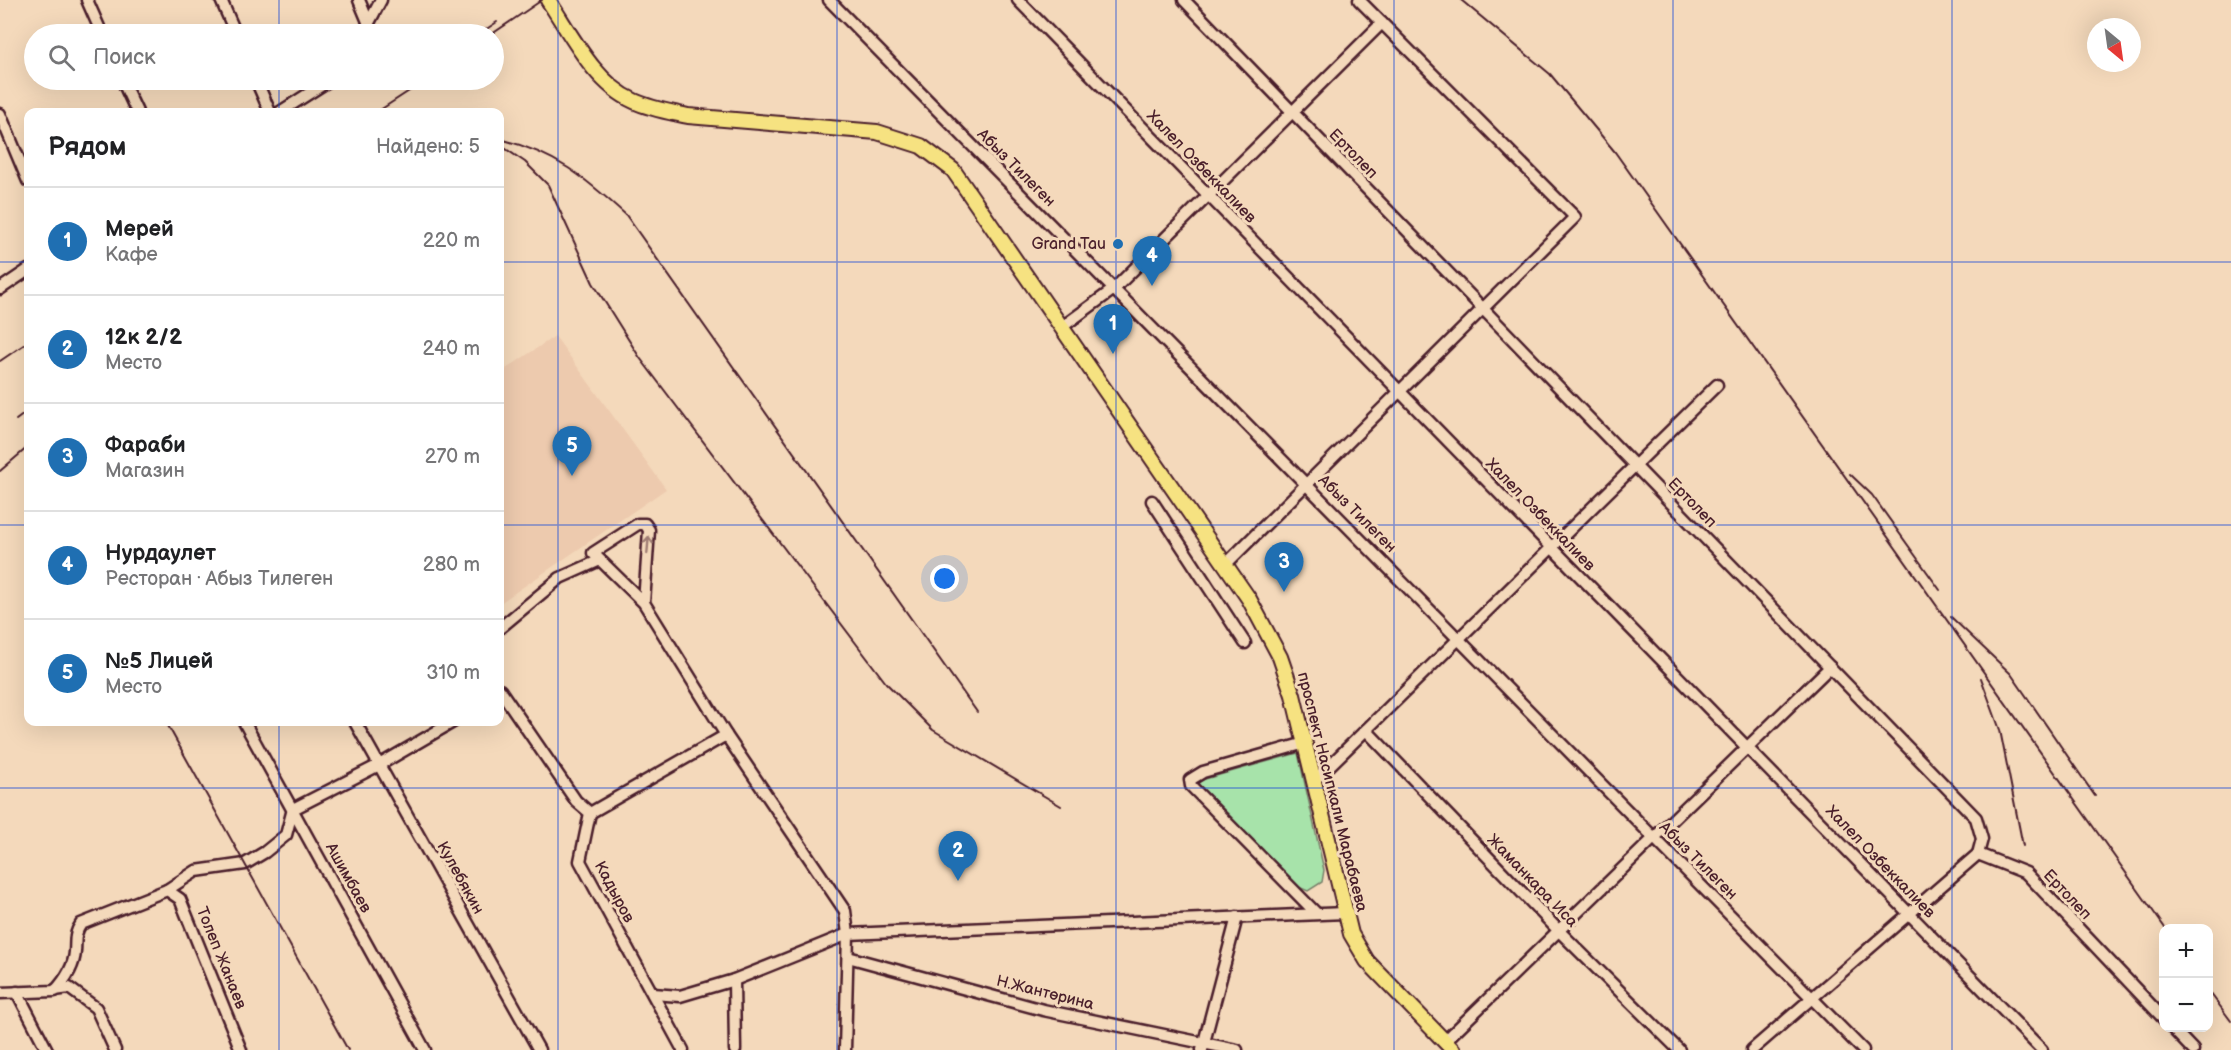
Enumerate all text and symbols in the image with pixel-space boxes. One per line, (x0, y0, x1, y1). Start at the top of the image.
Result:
north arrow (2087, 18, 2141, 72)
search box (24, 24, 504, 90)
icon: search (45, 41, 78, 74)
text: Поиск (93, 44, 156, 71)
street label: Халел Озбеккалиев (1142, 107, 1260, 228)
street label: Абыз Тилеген (972, 124, 1059, 211)
street label: Ертолеп (1325, 125, 1381, 183)
text: Рядом (48, 132, 126, 163)
text: Найдено: 5 (376, 135, 480, 159)
text: Мерей (105, 216, 174, 243)
text: 1 (63, 229, 72, 253)
text: 220 m (423, 229, 480, 253)
place label: Grand Tau (1032, 235, 1106, 254)
pin: 4 (1132, 236, 1172, 286)
marker: Grand Tau (1111, 237, 1125, 251)
text: Кафе (105, 243, 158, 267)
pin: 1 (1094, 304, 1132, 354)
text: 12к 2/2 (105, 324, 182, 351)
text: 2 (62, 337, 73, 361)
text: 240 m (423, 337, 480, 361)
text: Место (105, 351, 162, 375)
pin: 5 (552, 426, 592, 476)
text: Фараби (105, 432, 186, 459)
text: 3 (62, 445, 73, 469)
text: 270 m (425, 445, 480, 469)
street label: Халел Озбеккалиев (1481, 455, 1599, 576)
text: Магазин (105, 459, 185, 483)
street label: Абыз Тилеген (1313, 470, 1400, 557)
street label: Ертолеп (1664, 474, 1720, 532)
one-way arrow (643, 535, 654, 555)
text: Нурдаулет (105, 540, 216, 567)
pin: 3 (1264, 542, 1304, 592)
text: 4 (62, 553, 73, 577)
text: 280 m (423, 553, 480, 577)
your location (930, 564, 959, 593)
text: Ресторан · Абыз Тилеген (105, 567, 333, 591)
text: №5 Лицей (105, 648, 213, 675)
text: 5 (62, 661, 73, 685)
text: 310 m (426, 661, 480, 685)
street label: проспект Насипкали Марабаева (1293, 670, 1371, 914)
text: Место (105, 675, 162, 699)
street label: Халел Озбеккалиев (1821, 802, 1939, 923)
street label: Абыз Тилеген (1654, 817, 1741, 904)
street label: Жаманкара Иса (1483, 830, 1582, 932)
pin: 2 (938, 832, 978, 881)
street label: Кулебякин (432, 838, 488, 918)
street label: Ашимбаев (321, 839, 375, 917)
street label: Кадыров (590, 858, 638, 926)
street label: Ертолеп (2039, 866, 2095, 924)
street label: Толеп Жанаев (192, 904, 250, 1012)
map controls (2159, 924, 2213, 1032)
button: + (2159, 924, 2213, 978)
street label: Н.Жантөрина (994, 972, 1096, 1014)
button: − (2159, 978, 2213, 1032)

